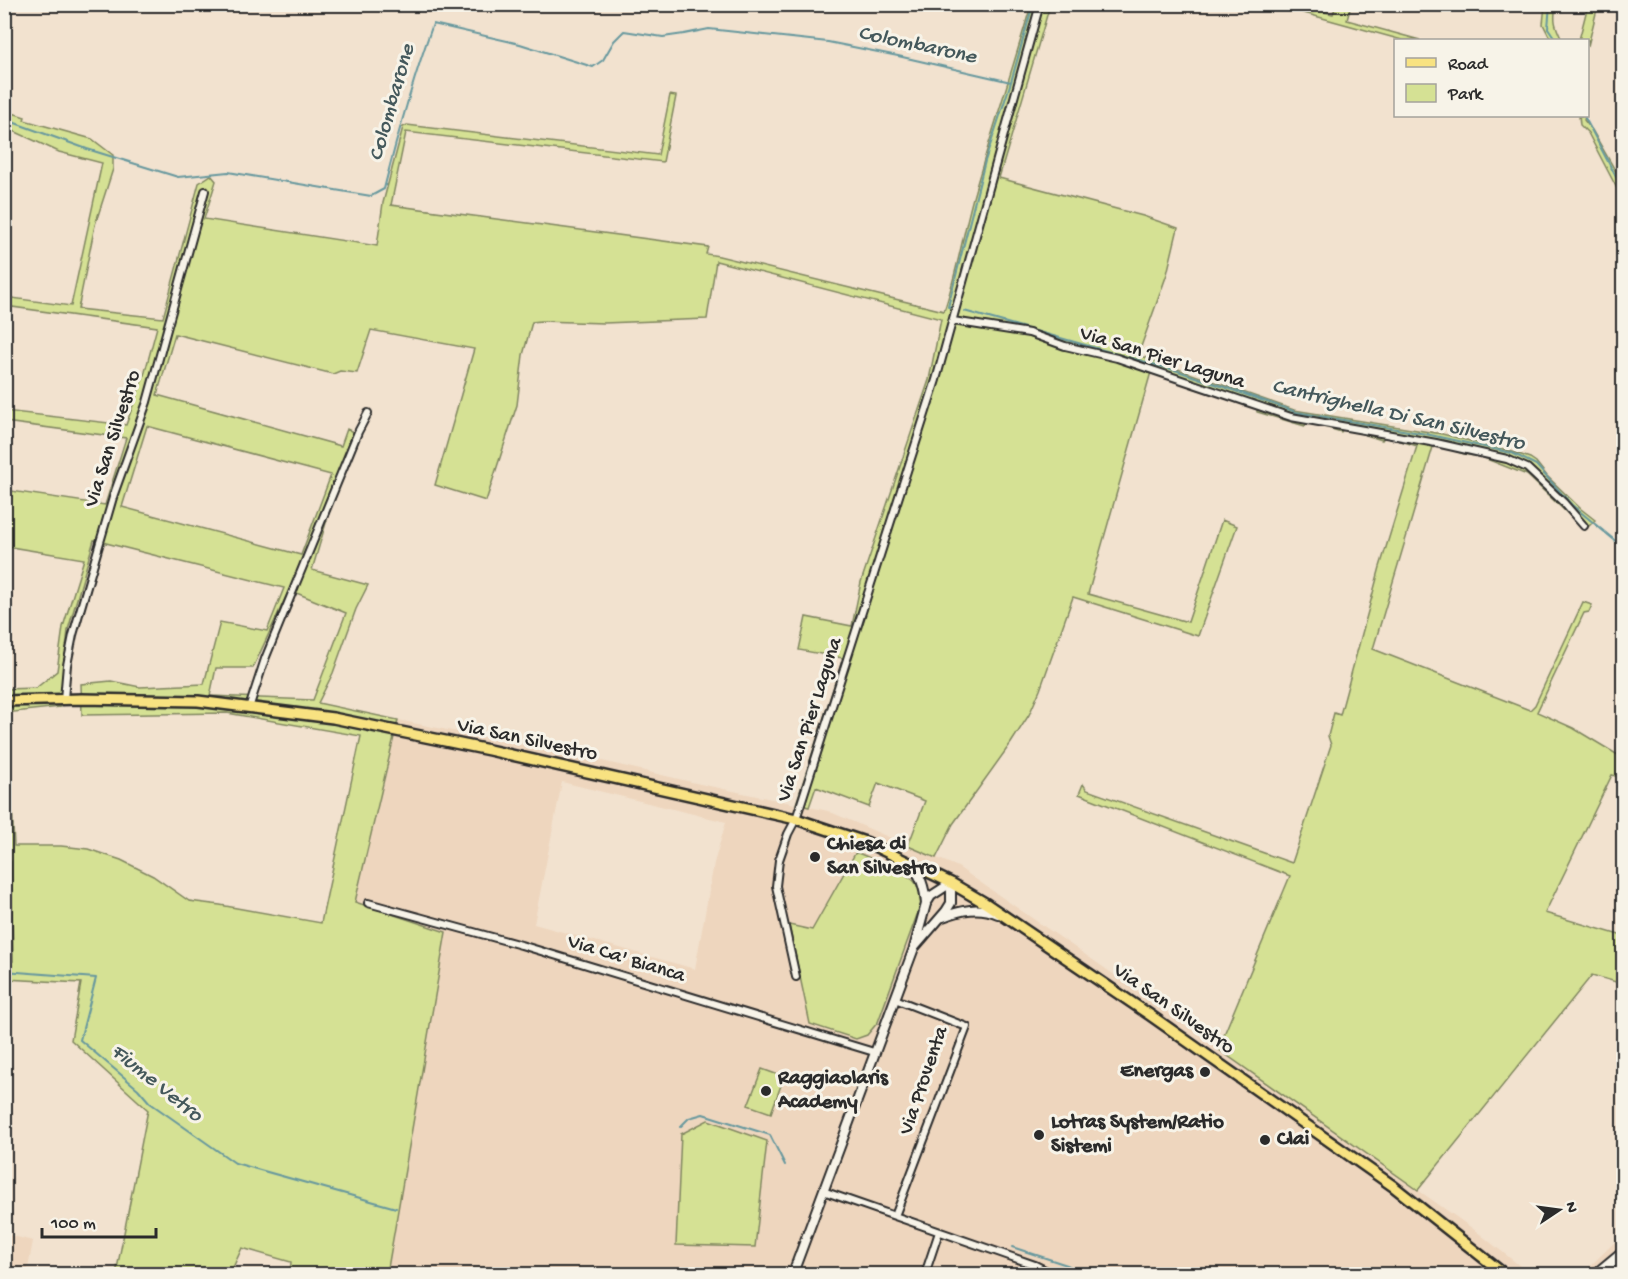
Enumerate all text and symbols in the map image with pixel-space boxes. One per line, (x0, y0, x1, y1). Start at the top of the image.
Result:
water label: Colombarone (856, 21, 980, 72)
legend (1394, 39, 1589, 117)
water label: Colombarone (364, 40, 422, 164)
text: Road (1448, 55, 1489, 76)
text: Park (1447, 85, 1484, 106)
street label: Via San Pier Laguna (1075, 322, 1249, 396)
street label: Via San Silvestro (80, 367, 148, 512)
water label: Cantrighella Di San Silvestro (1269, 374, 1528, 458)
street label: Via San Pier Laguna (772, 633, 850, 806)
street label: Via San Silvestro (454, 714, 600, 768)
place label: Chiesa di San Silvestro (826, 833, 937, 882)
marker: Chiesa di San Silvestro (808, 850, 822, 864)
street label: Via Ca' Bianca (563, 930, 689, 990)
street label: Via San Silvestro (1106, 958, 1239, 1061)
street label: Via Proventa (894, 1022, 956, 1139)
water label: Fiume Vetro (105, 1039, 208, 1130)
place label: Energas (1120, 1060, 1194, 1085)
marker: Energas (1198, 1065, 1212, 1079)
place label: Raggiaolaris Academy (777, 1067, 889, 1116)
marker: Raggiaolaris Academy (759, 1084, 773, 1098)
place label: Lotras System/Ratio Sistemi (1051, 1111, 1224, 1160)
marker: Lotras System/Ratio Sistemi (1032, 1128, 1046, 1142)
place label: Clai (1276, 1128, 1309, 1153)
marker: Clai (1258, 1133, 1272, 1147)
north arrow (1529, 1180, 1589, 1240)
text: N (1560, 1200, 1581, 1215)
scale bar (42, 1201, 156, 1239)
text: 100 m (50, 1214, 96, 1235)

